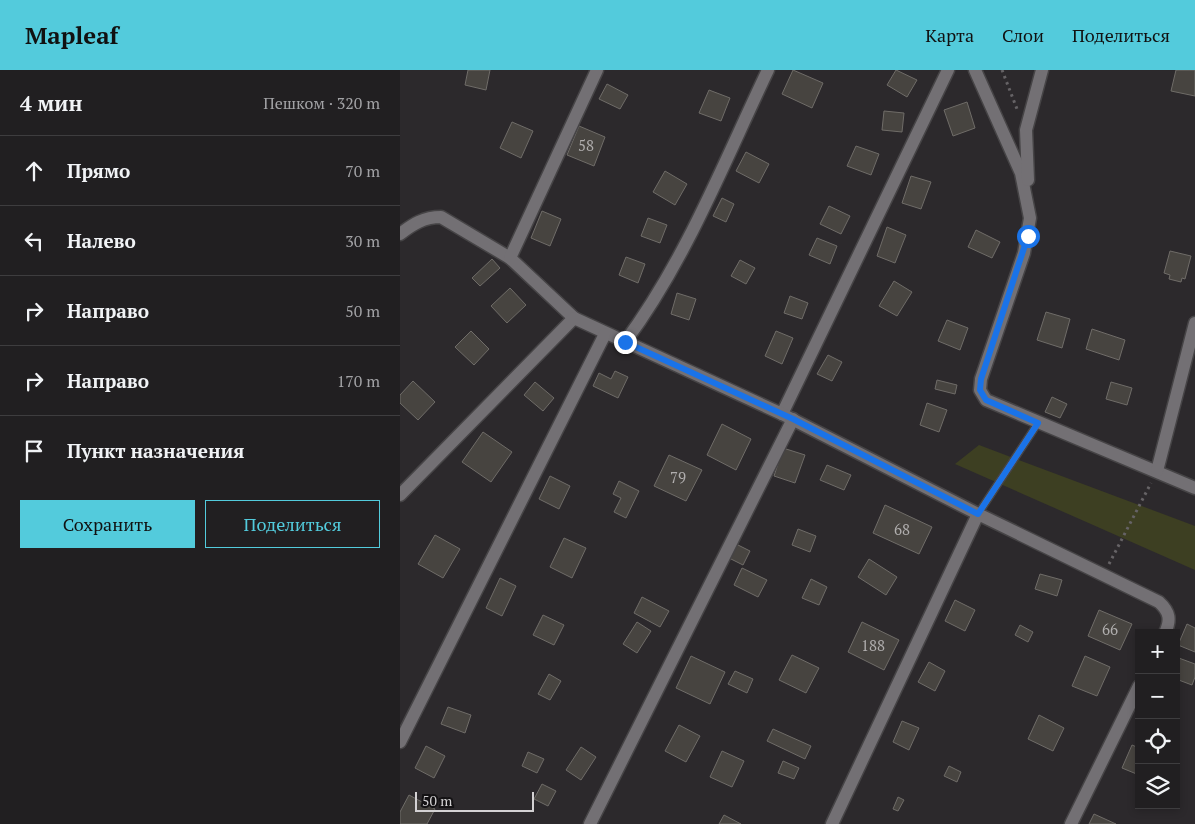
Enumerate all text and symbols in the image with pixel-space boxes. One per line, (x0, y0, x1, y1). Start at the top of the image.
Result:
text: Mapleaf (25, 19, 118, 51)
text: Карта (925, 23, 974, 47)
text: Слои (1002, 23, 1044, 47)
text: Поделиться (1072, 23, 1170, 47)
text: 4 мин (20, 89, 82, 117)
text: Пешком · 320 m (263, 92, 380, 114)
house number: 58 (578, 135, 594, 155)
icon: ahead (20, 157, 48, 185)
text: Прямо (67, 158, 130, 183)
text: 70 m (345, 160, 380, 182)
route start (1017, 225, 1040, 248)
icon: left (20, 227, 48, 255)
text: Налево (67, 228, 136, 253)
text: 30 m (345, 230, 380, 252)
icon: right (20, 297, 48, 325)
text: Направо (67, 298, 149, 323)
text: 50 m (345, 300, 380, 322)
route end (614, 331, 637, 354)
icon: right (20, 367, 48, 395)
text: Направо (67, 368, 149, 393)
text: 170 m (337, 370, 380, 392)
icon: arrive (20, 437, 48, 465)
text: Пункт назначения (67, 438, 244, 463)
house number: 79 (670, 467, 686, 487)
button: Сохранить (20, 500, 195, 548)
button: Поделиться (205, 500, 380, 548)
house number: 68 (894, 519, 910, 539)
house number: 66 (1102, 619, 1118, 639)
map controls (1135, 629, 1180, 809)
button: + (1135, 629, 1180, 674)
house number: 188 (861, 635, 885, 655)
button: − (1135, 674, 1180, 719)
button: locate (1135, 719, 1180, 764)
button: layers (1135, 764, 1180, 809)
scale bar (415, 789, 534, 812)
text: 50 m (422, 791, 452, 810)

